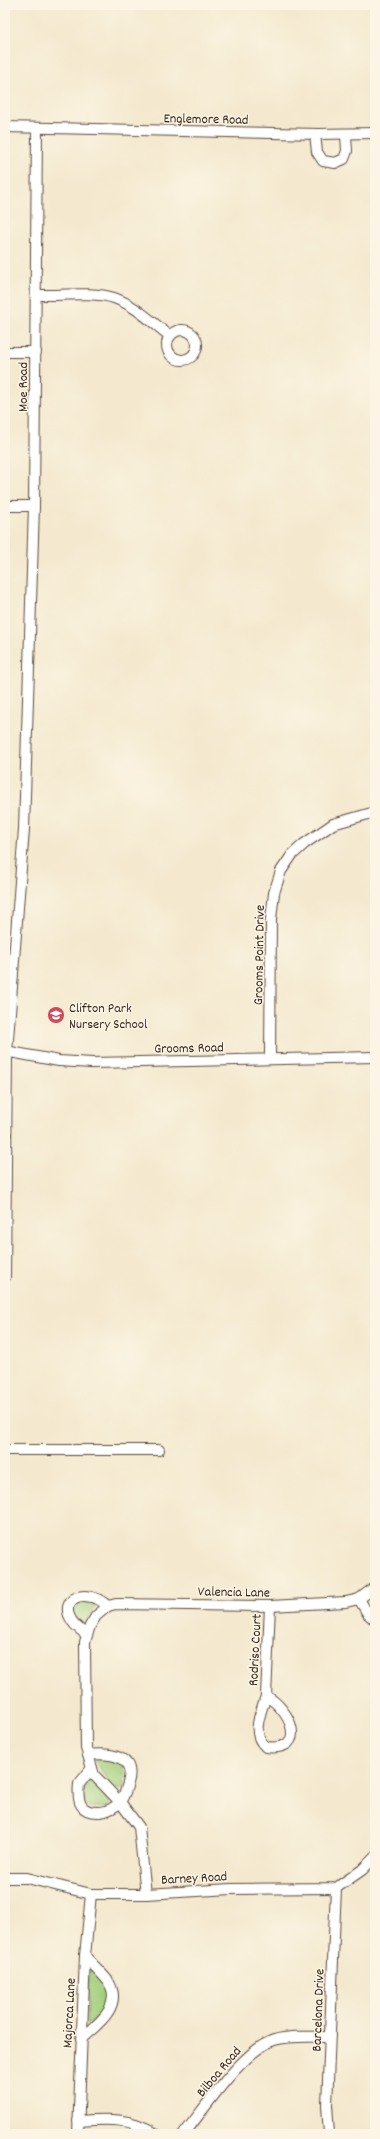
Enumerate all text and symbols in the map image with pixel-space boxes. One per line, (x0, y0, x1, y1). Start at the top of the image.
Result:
street label: Englemore Road (163, 109, 249, 131)
street label: Moe Road (14, 362, 34, 412)
street label: Grooms Point Drive (249, 905, 271, 1005)
place label: Clifton Park Nursery School (69, 999, 148, 1035)
school or university icon: Clifton Park Nursery School (46, 1005, 66, 1025)
street label: Grooms Road (154, 1038, 224, 1060)
street label: Valencia Lane (198, 1582, 270, 1604)
street label: Rodriso Court (244, 1614, 268, 1687)
street label: Barney Road (161, 1867, 228, 1891)
street label: Barcelona Drive (308, 1968, 330, 2052)
street label: Majorca Lane (58, 1978, 82, 2049)
street label: Bilboa Road (192, 2043, 247, 2102)

